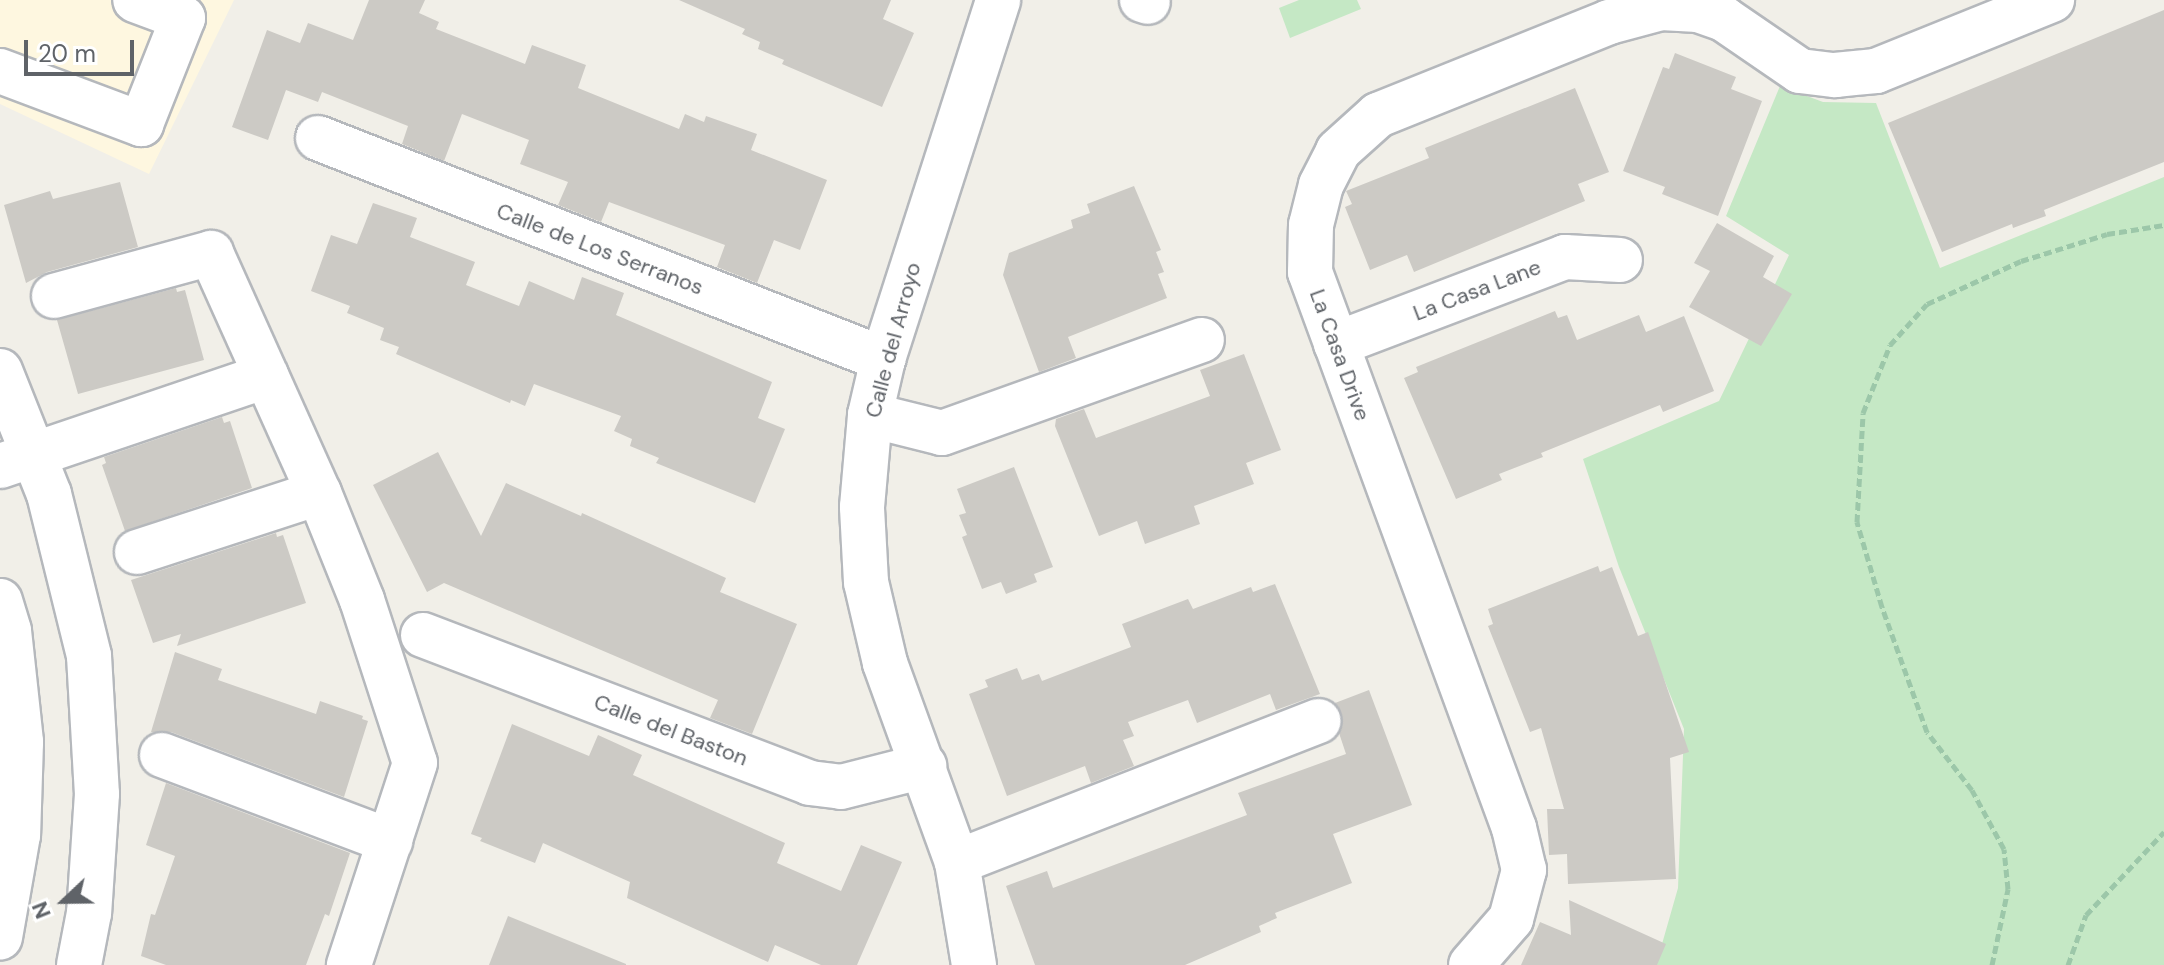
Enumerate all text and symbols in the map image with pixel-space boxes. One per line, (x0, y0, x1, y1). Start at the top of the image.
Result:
scale bar (28, 24, 138, 74)
text: 20 m (38, 38, 96, 69)
street label: Calle de Los Serranos (493, 197, 707, 301)
street label: La Casa Lane (1409, 254, 1545, 326)
street label: Calle del Arroyo (860, 259, 926, 421)
street label: La Casa Drive (1304, 286, 1376, 424)
street label: Calle del Baston (590, 689, 752, 771)
north arrow (24, 861, 104, 941)
text: N (25, 897, 58, 923)

